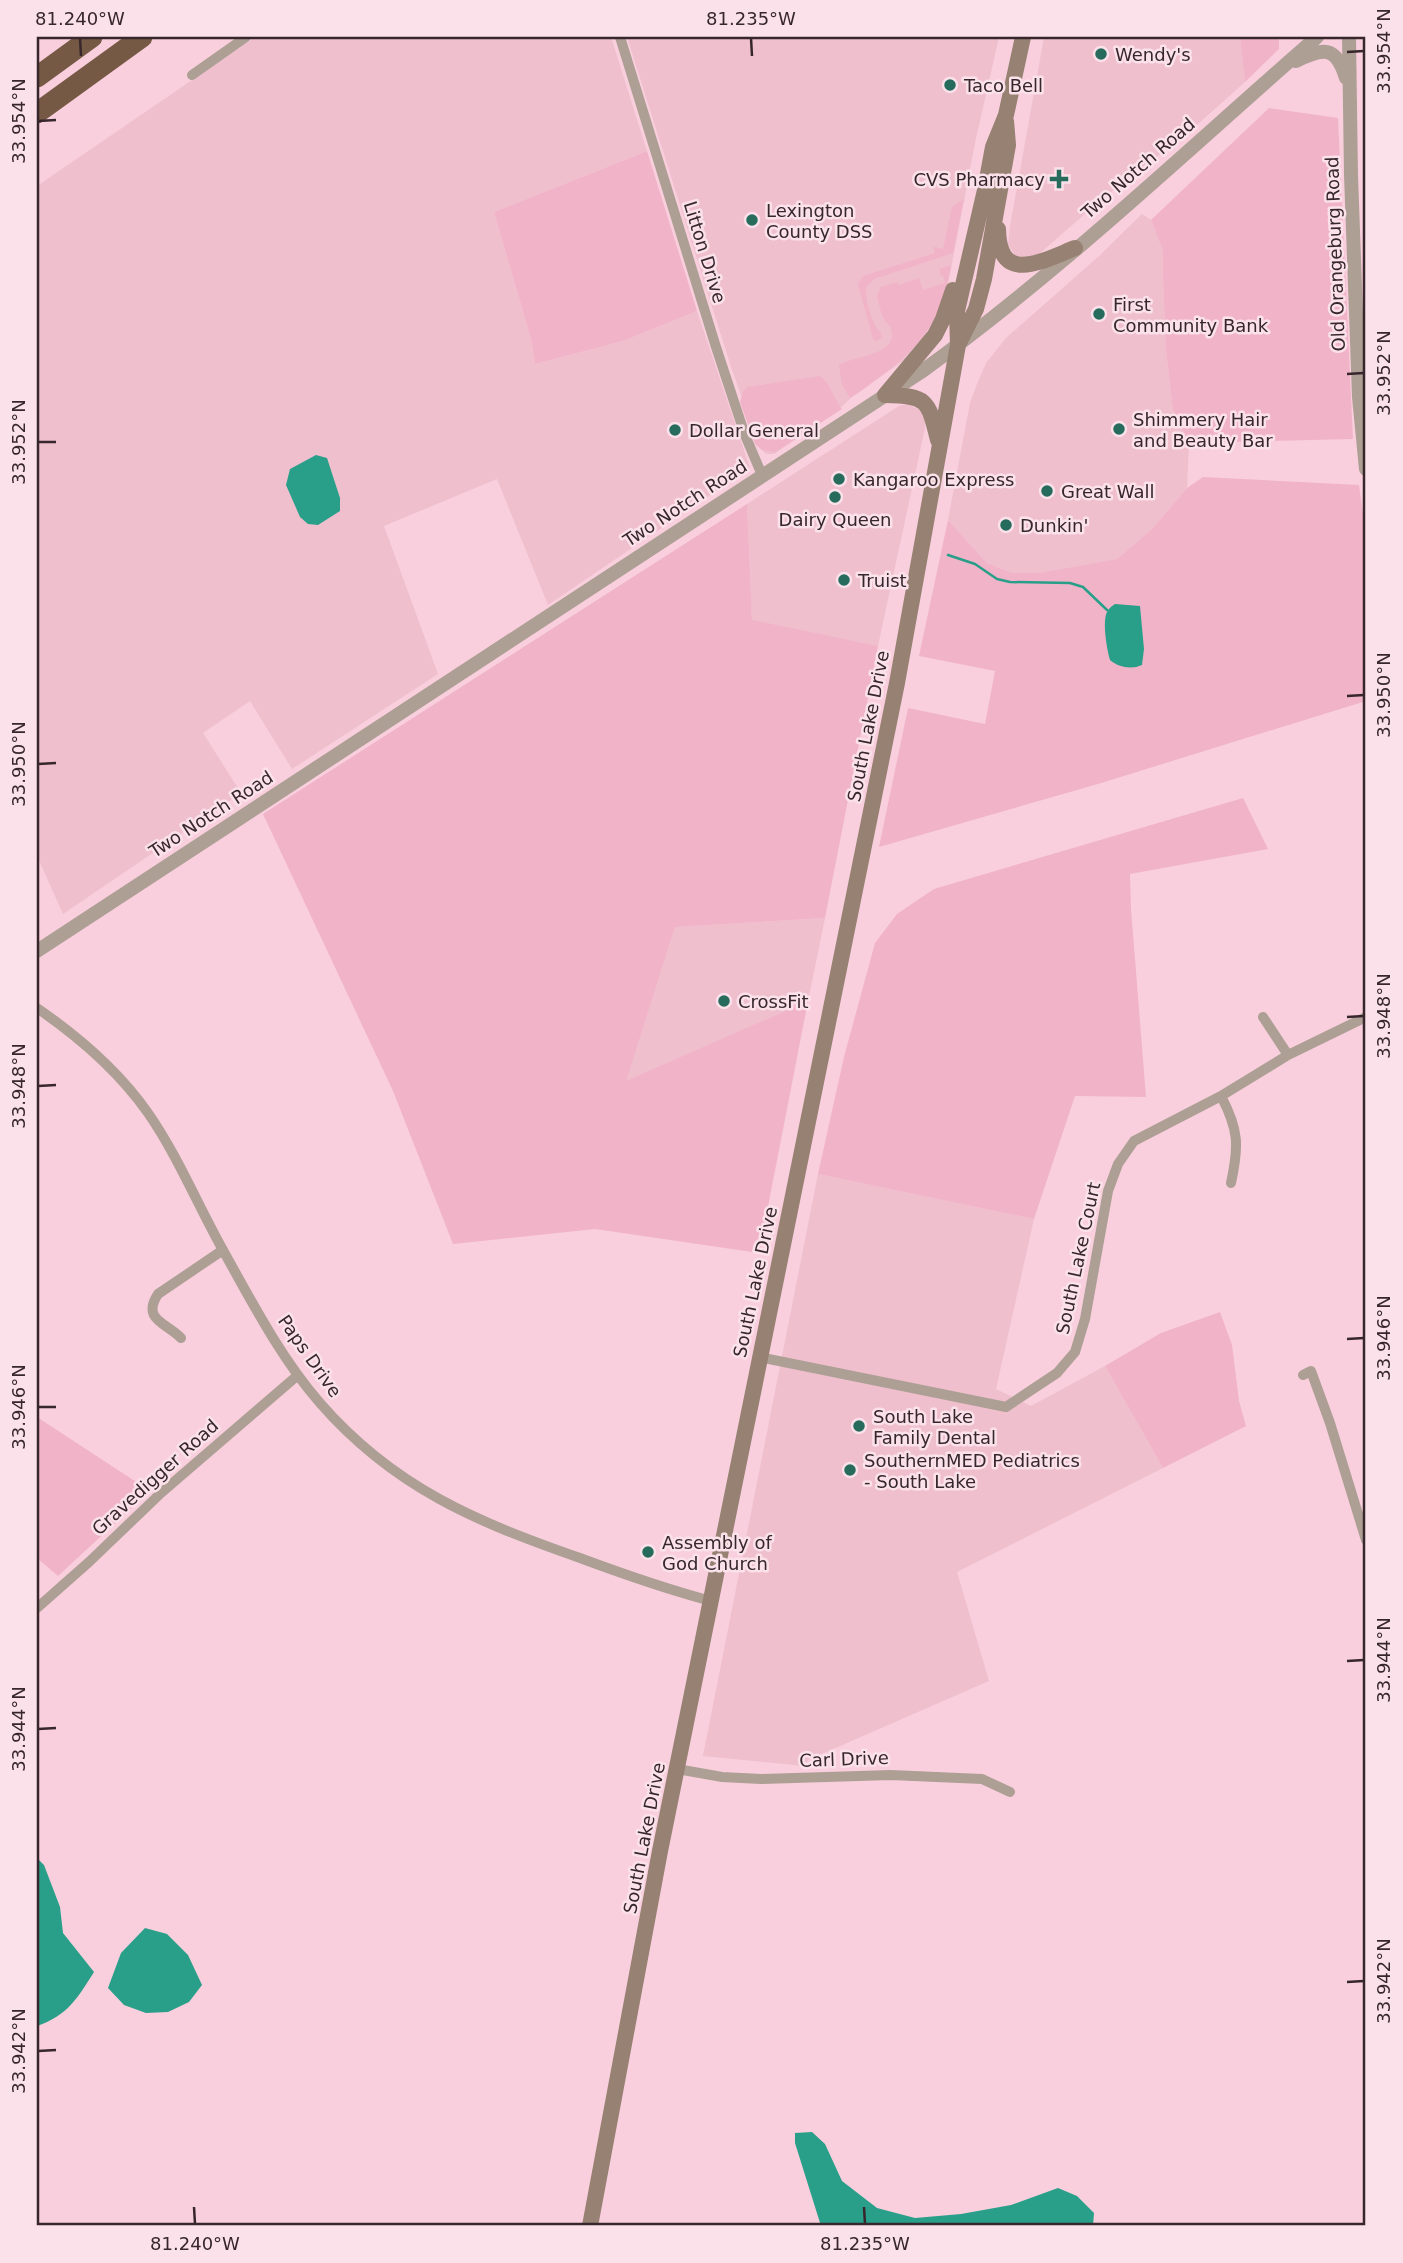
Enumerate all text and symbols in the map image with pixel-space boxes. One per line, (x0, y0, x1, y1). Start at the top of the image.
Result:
text: 81.240°W (35, 8, 125, 29)
text: 81.235°W (706, 8, 796, 29)
text: 33.954°N (1373, 8, 1394, 94)
place label: Wendy's (1115, 44, 1191, 65)
marker: Wendy's (1093, 46, 1109, 62)
place label: Taco Bell (963, 75, 1043, 96)
marker: Taco Bell (942, 77, 958, 93)
text: 33.954°N (8, 78, 29, 164)
street label: Two Notch Road (1076, 113, 1199, 224)
street label: Old Orangeburg Road (1321, 156, 1349, 352)
place label: CVS Pharmacy (913, 169, 1045, 190)
marker: CVS Pharmacy (1051, 171, 1067, 187)
street label: Litton Drive (680, 199, 730, 305)
place label: Lexington County DSS (766, 200, 873, 242)
marker: Lexington County DSS (744, 212, 760, 228)
place label: First Community Bank (1113, 294, 1269, 336)
marker: First Community Bank (1091, 306, 1107, 322)
text: 33.952°N (1373, 330, 1394, 416)
text: 33.952°N (8, 399, 29, 485)
place label: Shimmery Hair and Beauty Bar (1133, 409, 1273, 451)
place label: Dollar General (689, 420, 819, 441)
marker: Shimmery Hair and Beauty Bar (1111, 421, 1127, 437)
marker: Dollar General (667, 422, 683, 438)
street label: Two Notch Road (618, 455, 751, 551)
place label: Kangaroo Express (853, 469, 1014, 490)
marker: Kangaroo Express (831, 471, 847, 487)
place label: Great Wall (1061, 481, 1155, 502)
marker: Great Wall (1039, 483, 1055, 499)
marker: Dairy Queen (827, 489, 843, 505)
place label: Dairy Queen (779, 509, 891, 530)
place label: Dunkin' (1020, 515, 1088, 536)
marker: Dunkin' (998, 517, 1014, 533)
place label: Truist (857, 570, 907, 591)
marker: Truist (836, 572, 852, 588)
street label: South Lake Drive (843, 649, 893, 803)
text: 33.950°N (1373, 652, 1394, 738)
text: 33.950°N (8, 721, 29, 807)
street label: Two Notch Road (144, 766, 277, 862)
text: 33.948°N (1373, 973, 1394, 1059)
place label: CrossFit (738, 991, 808, 1012)
marker: CrossFit (716, 993, 732, 1009)
text: 33.948°N (8, 1043, 29, 1129)
street label: South Lake Court (1052, 1180, 1104, 1336)
street label: South Lake Drive (729, 1205, 781, 1359)
text: 33.946°N (1373, 1295, 1394, 1381)
street label: Paps Drive (274, 1311, 346, 1401)
text: 33.946°N (8, 1364, 29, 1450)
place label: South Lake Family Dental (873, 1406, 996, 1448)
street label: Gravedigger Road (88, 1415, 222, 1539)
marker: South Lake Family Dental (851, 1418, 867, 1434)
place label: SouthernMED Pediatrics - South Lake (864, 1450, 1080, 1492)
marker: SouthernMED Pediatrics - South Lake (842, 1462, 858, 1478)
place label: Assembly of God Church (662, 1532, 772, 1574)
marker: Assembly of God Church (640, 1544, 656, 1560)
text: 33.944°N (1373, 1617, 1394, 1703)
text: 33.944°N (8, 1686, 29, 1772)
street label: Carl Drive (799, 1747, 889, 1771)
street label: South Lake Drive (619, 1761, 669, 1915)
text: 33.942°N (1373, 1938, 1394, 2024)
text: 33.942°N (8, 2008, 29, 2094)
text: 81.240°W (150, 2233, 240, 2254)
text: 81.235°W (820, 2233, 910, 2254)

